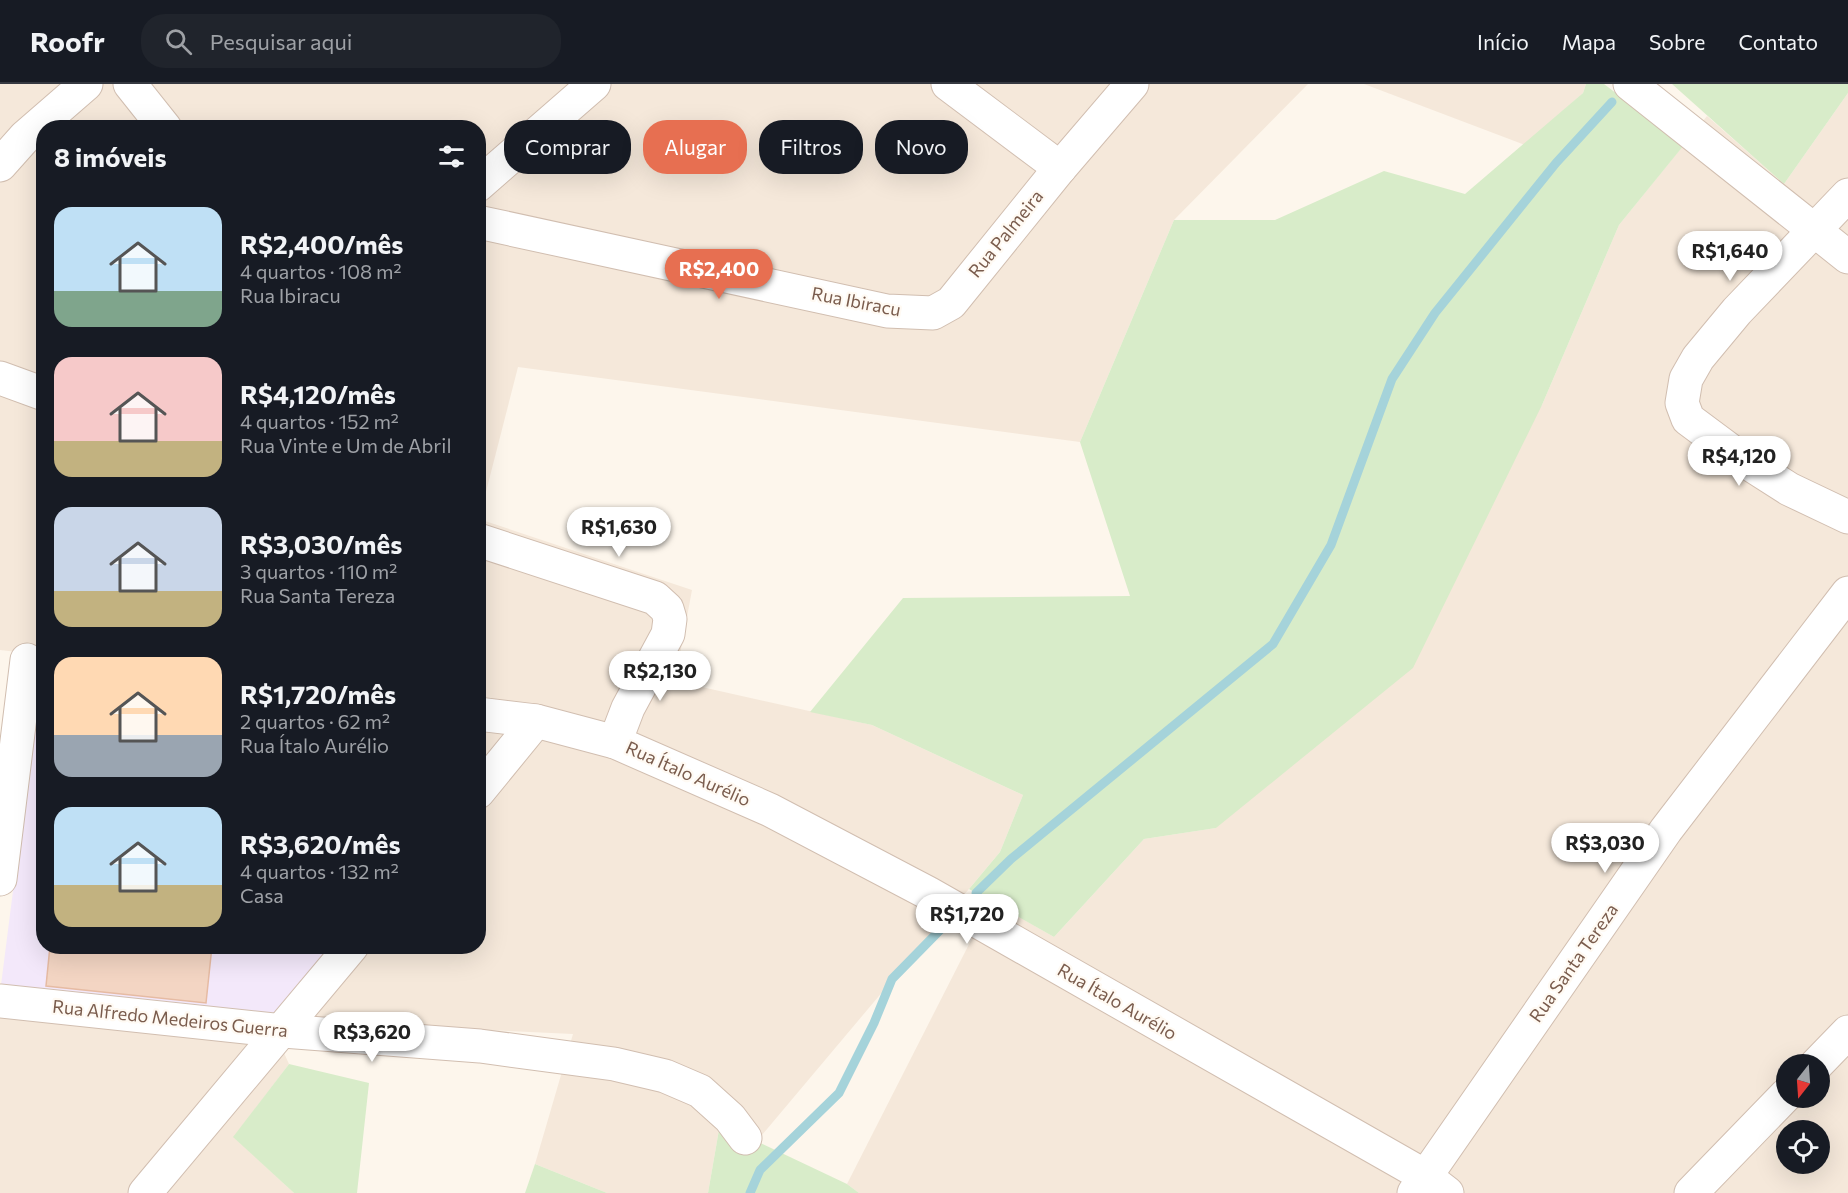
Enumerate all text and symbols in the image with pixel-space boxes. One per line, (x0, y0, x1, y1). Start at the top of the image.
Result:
search box (141, 14, 561, 68)
text: Roofr (30, 24, 105, 58)
icon: search (162, 25, 195, 58)
text: Pesquisar aqui (210, 28, 352, 55)
text: Início (1477, 29, 1529, 54)
text: Mapa (1562, 29, 1616, 54)
text: Sobre (1649, 29, 1705, 54)
text: Contato (1738, 29, 1818, 54)
chip: Comprar (504, 120, 631, 174)
chip: Alugar (643, 120, 747, 174)
chip: Filtros (759, 120, 863, 174)
chip: Novo (875, 120, 968, 174)
icon: filters (435, 140, 468, 173)
text: 8 imóveis (54, 141, 167, 172)
street label: Rua Palmeira (963, 185, 1047, 282)
text: R$2,400/mês (240, 228, 403, 259)
icon: home (102, 231, 174, 303)
pin: R$1,640 (1675, 231, 1785, 282)
text: R$1,640 (1692, 238, 1769, 262)
pin: R$2,400 (664, 249, 774, 300)
text: R$2,400 (679, 256, 759, 280)
text: 4 quartos · 108 m² (240, 259, 402, 283)
street label: Rua Ibiracu (810, 282, 903, 320)
text: Rua Ibiracu (240, 283, 341, 307)
text: R$4,120/mês (240, 378, 396, 409)
icon: home (102, 381, 174, 453)
text: 4 quartos · 152 m² (240, 409, 399, 433)
text: Rua Vinte e Um de Abril (240, 433, 452, 457)
pin: R$4,120 (1684, 436, 1794, 487)
text: R$4,120 (1702, 443, 1776, 467)
pin: R$1,630 (564, 507, 674, 558)
text: R$1,630 (581, 514, 657, 538)
text: R$3,030/mês (240, 528, 402, 559)
icon: home (102, 531, 174, 603)
text: 3 quartos · 110 m² (240, 559, 397, 583)
text: Rua Santa Tereza (240, 583, 395, 607)
pin: R$2,130 (605, 651, 715, 702)
text: R$2,130 (623, 658, 697, 682)
text: R$1,720/mês (240, 678, 396, 709)
icon: home (102, 681, 174, 753)
text: 2 quartos · 62 m² (240, 709, 390, 733)
text: Rua Ítalo Aurélio (240, 733, 389, 757)
street label: Rua Ítalo Aurélio (623, 736, 754, 810)
pin: R$3,030 (1550, 823, 1660, 874)
text: R$3,620/mês (240, 828, 401, 859)
text: R$3,030 (1565, 830, 1645, 854)
icon: home (102, 831, 174, 903)
text: 4 quartos · 132 m² (240, 859, 399, 883)
text: Casa (240, 883, 284, 907)
pin: R$1,720 (912, 894, 1022, 945)
street label: Rua Santa Tereza (1524, 899, 1622, 1026)
text: R$1,720 (930, 901, 1004, 925)
street label: Rua Ítalo Aurélio (1054, 958, 1181, 1044)
street label: Rua Alfredo Medeiros Guerra (51, 995, 289, 1041)
pin: R$3,620 (317, 1012, 427, 1063)
text: R$3,620 (333, 1019, 411, 1043)
north arrow (1776, 1054, 1830, 1108)
map controls (1776, 1054, 1830, 1174)
button: locate (1776, 1120, 1830, 1174)

